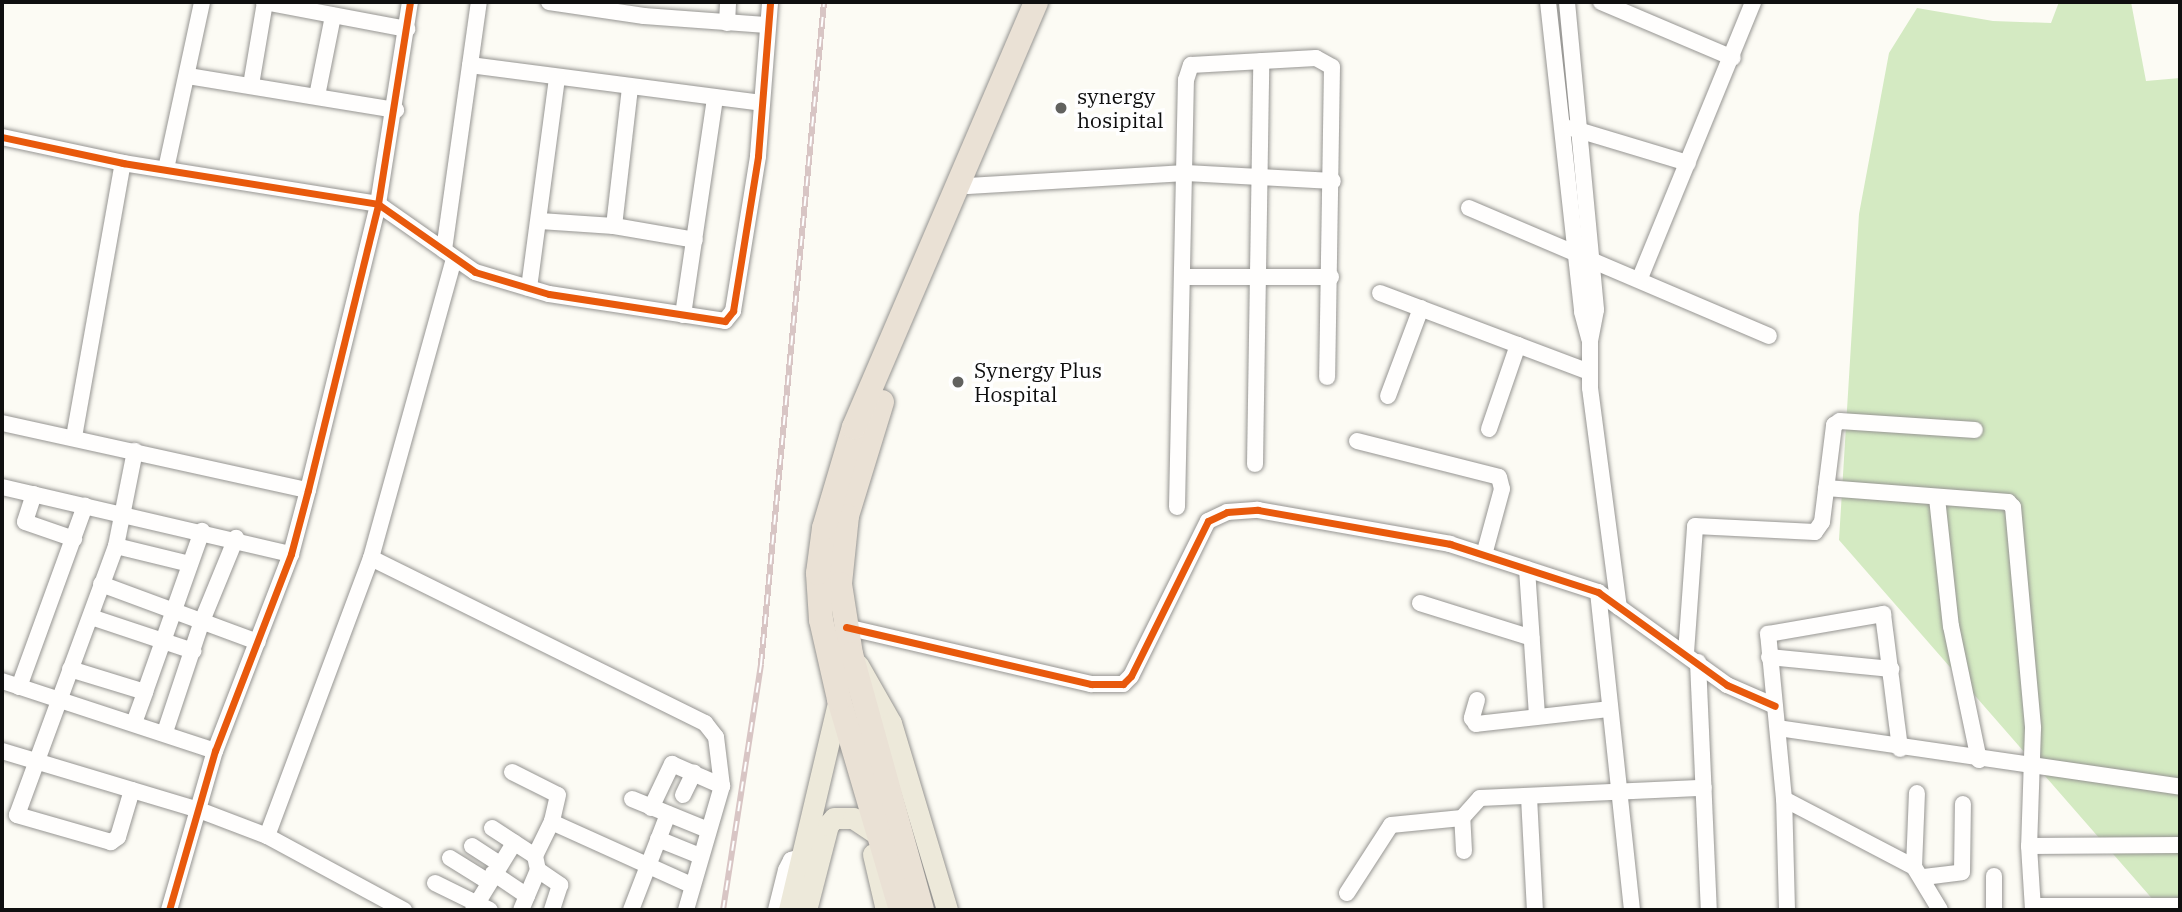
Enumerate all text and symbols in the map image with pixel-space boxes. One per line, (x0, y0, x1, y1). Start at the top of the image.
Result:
place label: synergy hosipital (1077, 83, 1163, 133)
marker: synergy hosipital (1051, 98, 1071, 118)
place label: Synergy Plus Hospital (974, 357, 1102, 407)
marker: Synergy Plus Hospital (948, 372, 968, 392)

